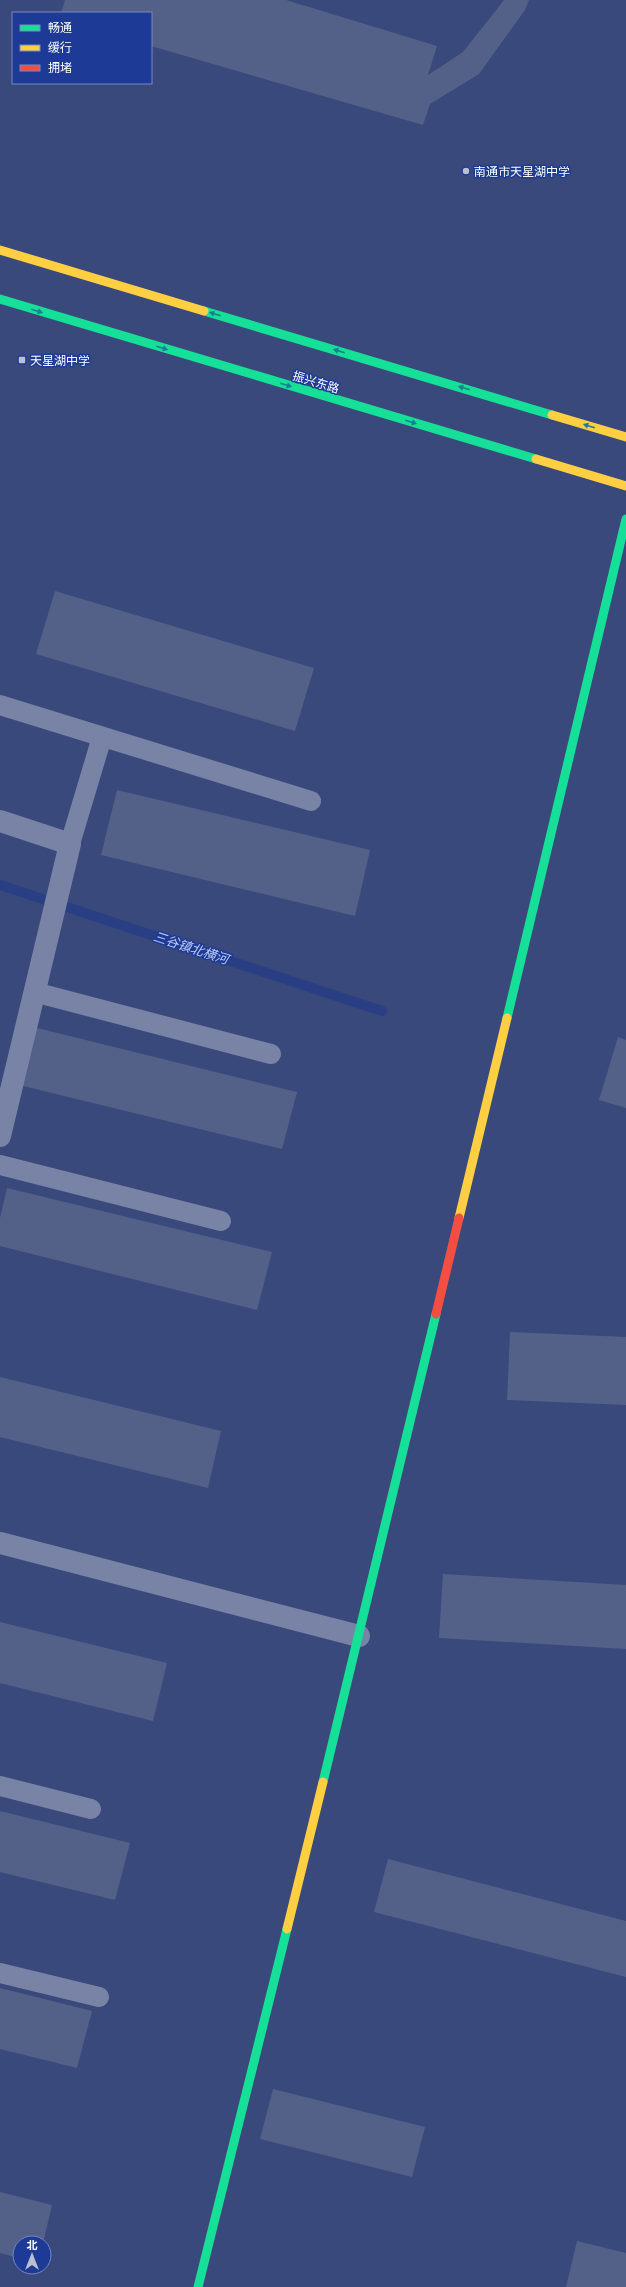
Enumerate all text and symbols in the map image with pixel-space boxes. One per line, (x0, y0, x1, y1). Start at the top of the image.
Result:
legend (12, 12, 152, 84)
text: 畅通 (48, 20, 72, 35)
text: 缓行 (48, 40, 72, 55)
text: 拥堵 (48, 60, 72, 75)
place label: 南通市天星湖中学 (474, 164, 570, 179)
marker: 南通市天星湖中学 (461, 166, 471, 176)
one-way arrow (31, 308, 43, 314)
one-way arrow (209, 311, 221, 317)
one-way arrow (156, 345, 168, 351)
one-way arrow (333, 348, 345, 354)
place label: 天星湖中学 (30, 353, 90, 368)
marker: 天星湖中学 (17, 355, 27, 365)
street label: 振兴东路 (291, 368, 341, 396)
one-way arrow (281, 382, 293, 388)
one-way arrow (458, 385, 470, 391)
one-way arrow (405, 419, 417, 425)
one-way arrow (582, 423, 594, 429)
water label: 三谷镇北横河 (151, 928, 234, 969)
north arrow (12, 2235, 52, 2275)
text: 北 (27, 2238, 38, 2252)

